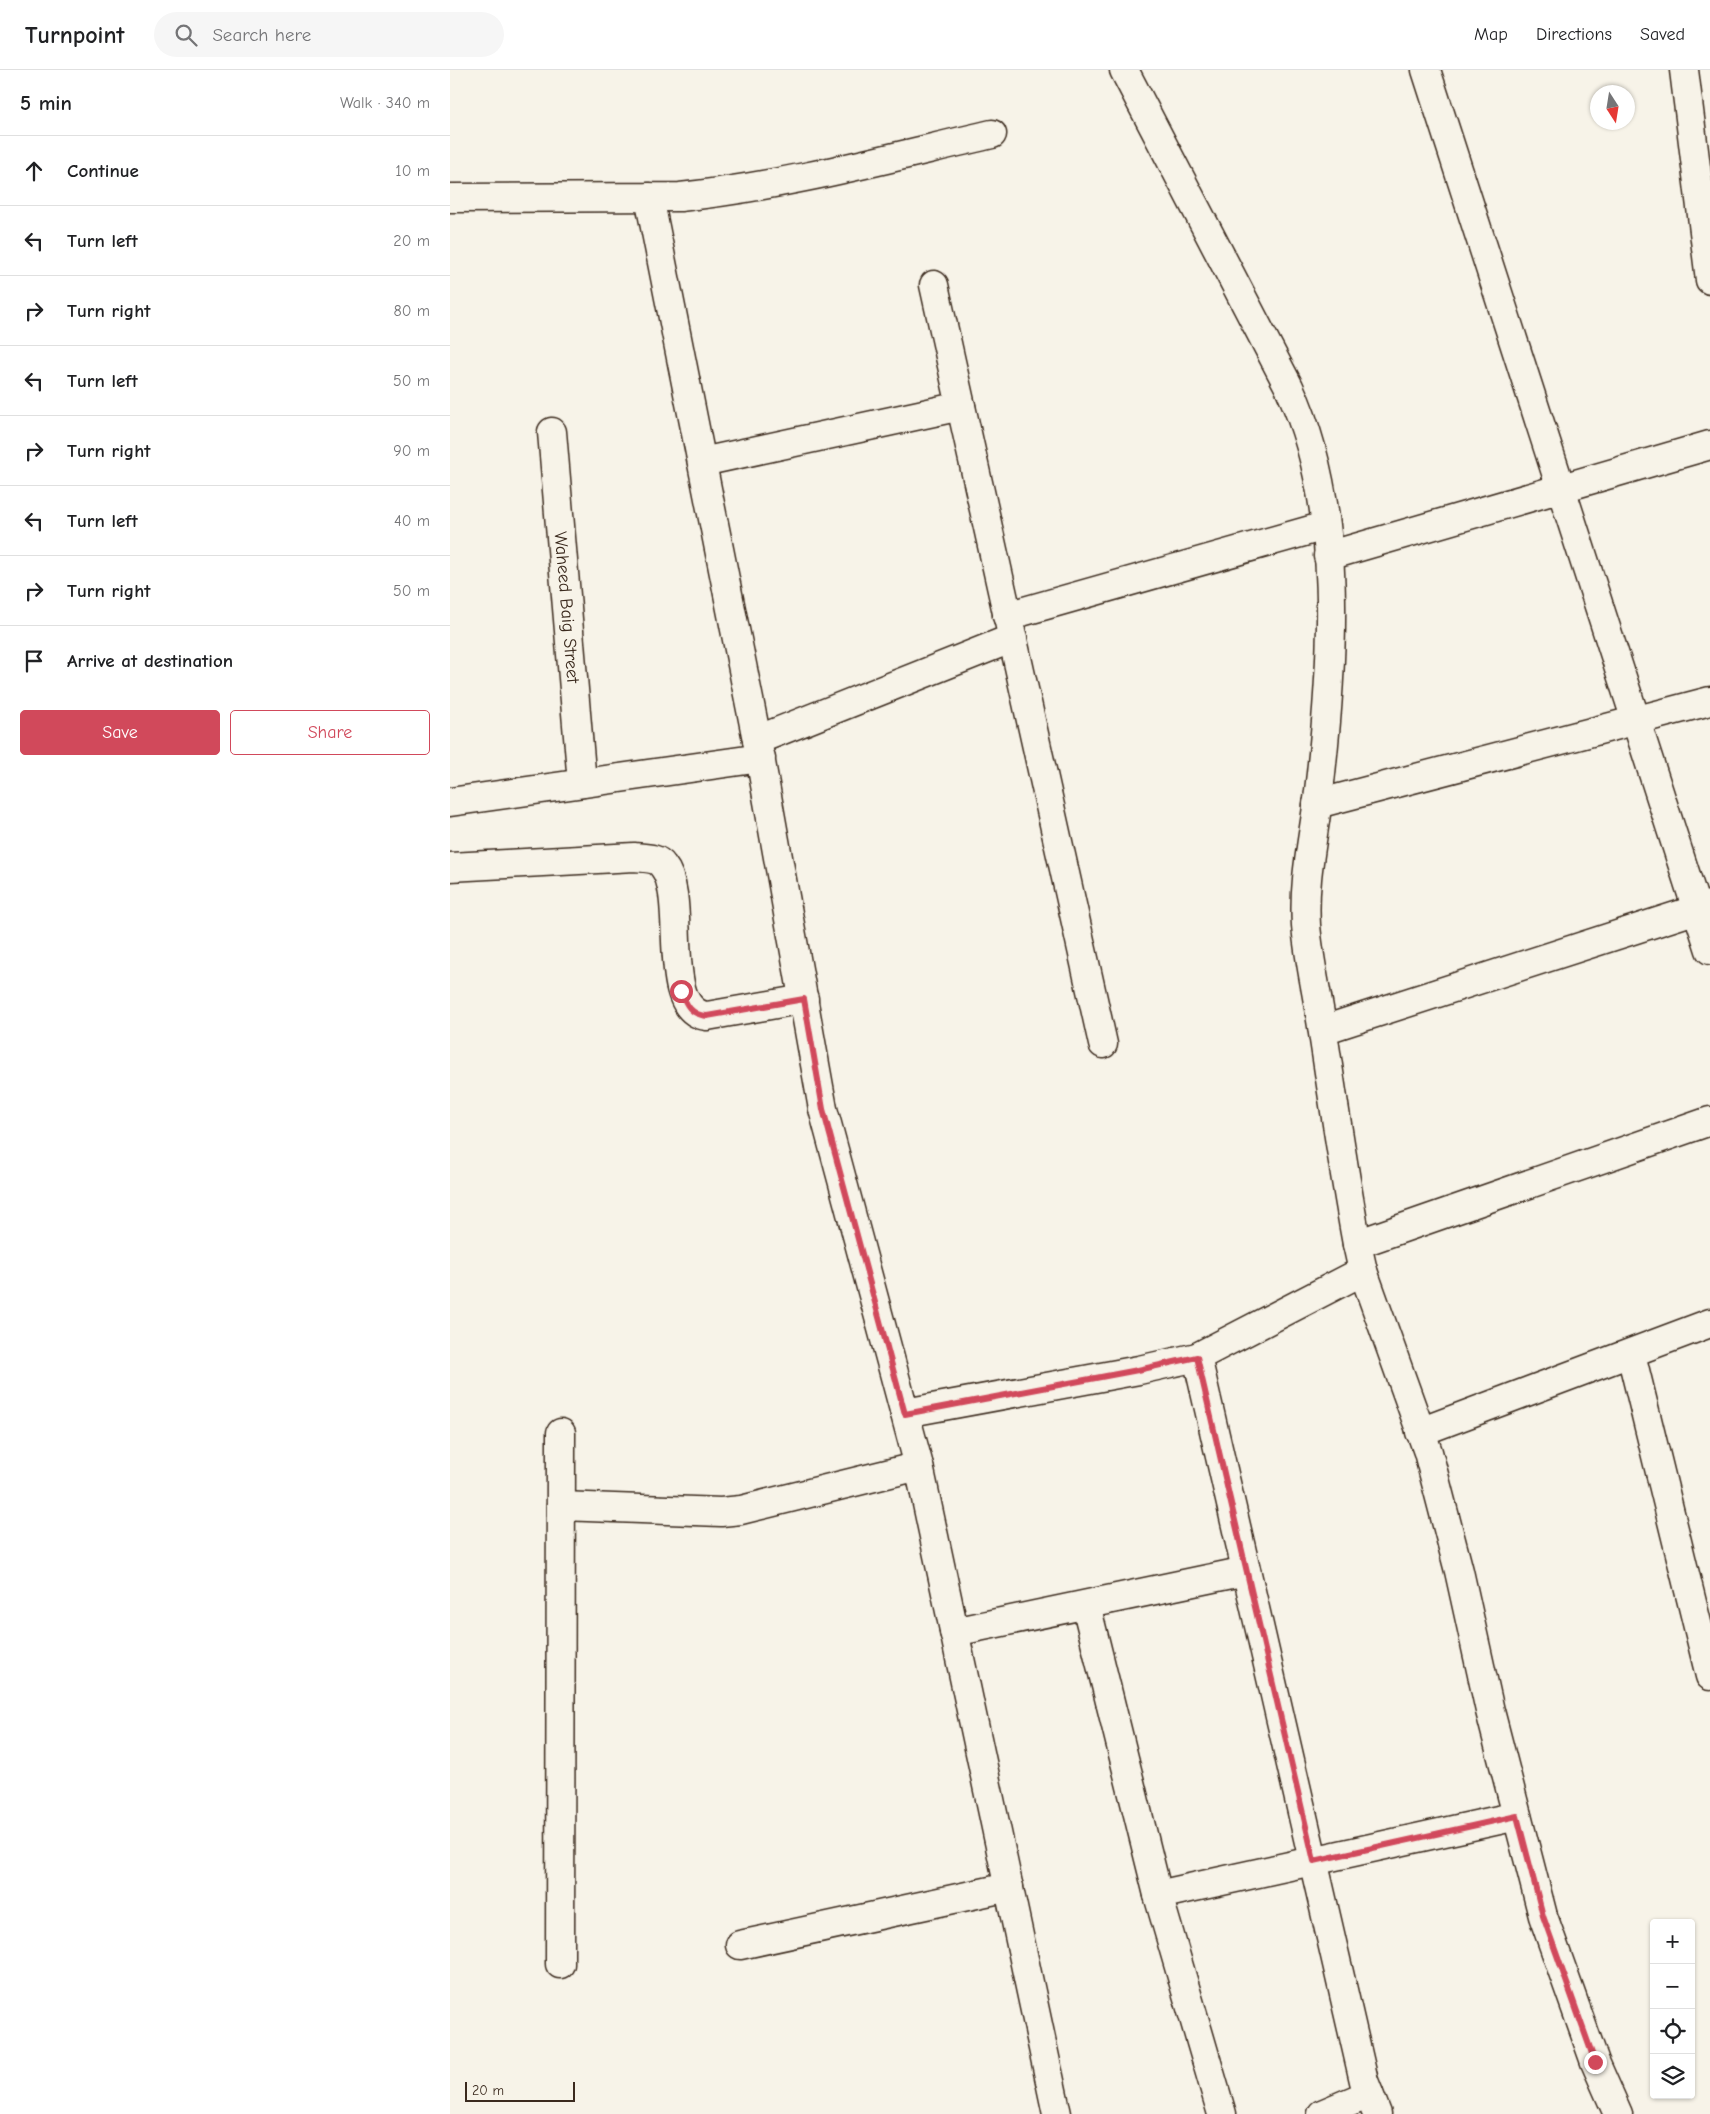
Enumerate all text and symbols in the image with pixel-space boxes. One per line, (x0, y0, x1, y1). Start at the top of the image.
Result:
search box (154, 12, 504, 57)
text: Turnpoint (25, 21, 124, 49)
icon: search (172, 21, 200, 49)
text: Search here (212, 24, 311, 46)
text: Map (1474, 24, 1508, 45)
text: Directions (1536, 24, 1612, 45)
text: Saved (1640, 24, 1685, 45)
north arrow (1590, 85, 1635, 130)
text: 5 min (20, 91, 72, 115)
text: Walk · 340 m (340, 94, 430, 112)
icon: ahead (20, 157, 48, 185)
text: Continue (67, 160, 139, 182)
text: 10 m (395, 162, 430, 180)
icon: left (20, 227, 48, 255)
text: Turn left (67, 230, 138, 252)
text: 20 m (393, 232, 430, 250)
icon: right (20, 297, 48, 325)
text: Turn right (67, 300, 151, 322)
text: 80 m (393, 302, 430, 320)
icon: left (20, 367, 48, 395)
text: Turn left (67, 370, 138, 392)
text: 50 m (393, 372, 430, 390)
icon: right (20, 437, 48, 465)
text: Turn right (67, 440, 151, 462)
text: 90 m (393, 442, 430, 460)
icon: left (20, 507, 48, 535)
text: Turn left (67, 510, 138, 532)
text: 40 m (394, 512, 430, 530)
street label: Waheed Baig Street (550, 531, 584, 685)
icon: right (20, 577, 48, 605)
text: Turn right (67, 580, 151, 602)
text: 50 m (393, 582, 430, 600)
icon: arrive (20, 647, 48, 675)
text: Arrive at destination (67, 650, 233, 672)
button: Save (20, 710, 220, 755)
button: Share (230, 710, 430, 755)
route start (670, 980, 693, 1003)
map controls (1650, 1919, 1695, 2099)
button: + (1650, 1919, 1695, 1964)
button: − (1650, 1964, 1695, 2009)
button: locate (1650, 2009, 1695, 2054)
route end (1584, 2051, 1607, 2074)
button: layers (1650, 2054, 1695, 2099)
scale bar (465, 2079, 575, 2102)
text: 20 m (472, 2082, 504, 2099)

